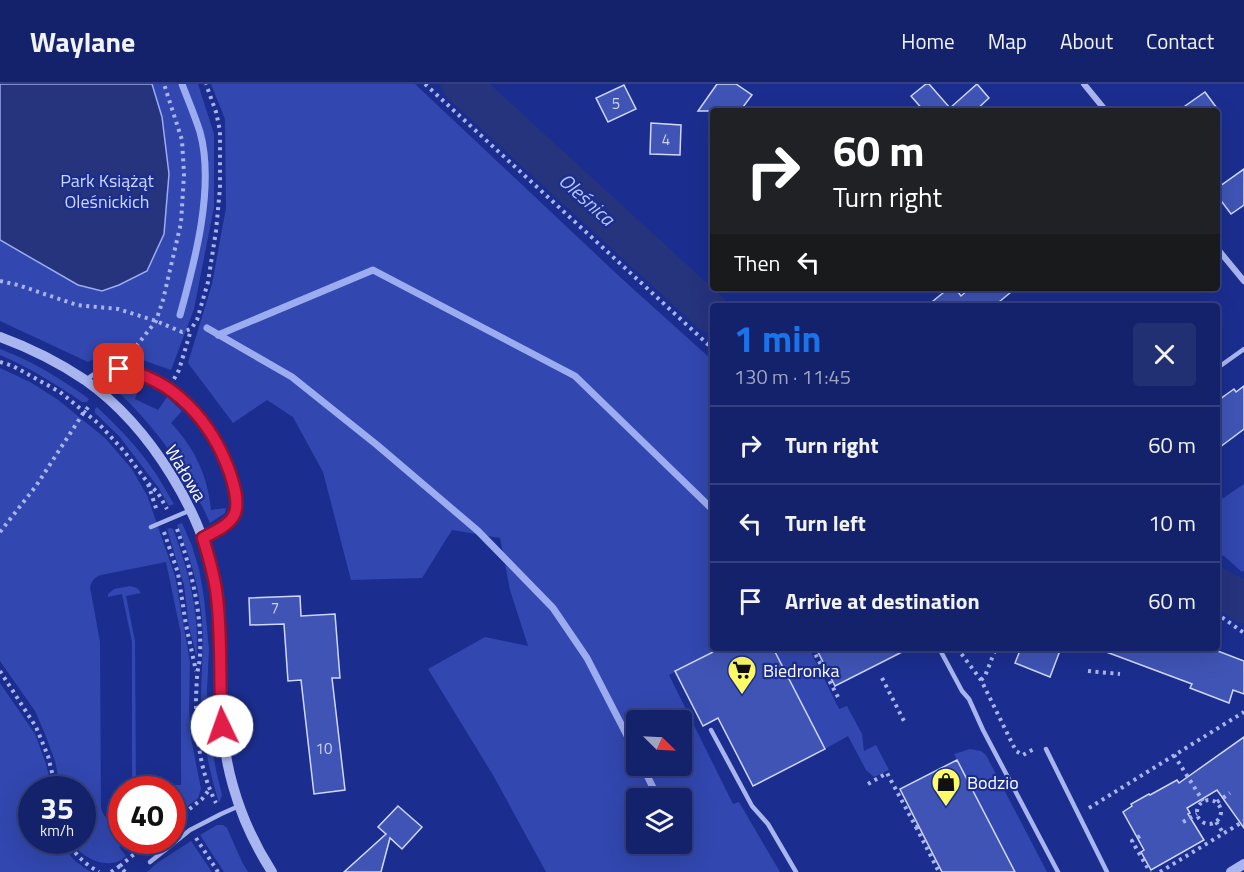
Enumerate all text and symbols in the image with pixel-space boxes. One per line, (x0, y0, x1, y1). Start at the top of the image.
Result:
text: Waylane (30, 20, 135, 63)
text: Home (901, 25, 955, 57)
text: Map (988, 25, 1027, 57)
text: About (1060, 25, 1113, 57)
text: Contact (1146, 25, 1214, 57)
house number: 5 (612, 92, 620, 115)
text: 60 m (833, 118, 925, 182)
house number: 4 (662, 128, 670, 151)
icon: right (734, 132, 812, 210)
water label: Oleśnica (552, 165, 623, 234)
park label: Park Książąt Oleśnickich (60, 167, 154, 215)
text: Turn right (833, 176, 942, 217)
text: Then (734, 246, 780, 280)
icon: left (792, 246, 825, 279)
text: 1 min (734, 311, 821, 366)
button: close (1133, 323, 1196, 386)
pin (93, 343, 144, 394)
icon: arrive (102, 352, 135, 385)
text: 130 m · 11:45 (734, 361, 851, 392)
text: Turn right (785, 428, 879, 462)
text: 60 m (1148, 428, 1196, 462)
icon: right (734, 429, 767, 462)
street label: Wałowa (158, 439, 214, 507)
text: Turn left (785, 506, 866, 540)
text: 10 m (1148, 506, 1196, 540)
icon: left (734, 507, 767, 540)
text: Arrive at destination (785, 584, 980, 618)
text: 60 m (1148, 584, 1196, 618)
icon: arrive (734, 585, 767, 618)
house number: 7 (271, 596, 279, 619)
supermarket icon: Biedronka (726, 654, 758, 696)
place label: Biedronka (763, 657, 839, 684)
position arrow (190, 694, 254, 758)
north arrow (626, 710, 692, 776)
map controls (626, 710, 692, 854)
house number: 10 (316, 737, 332, 760)
shop icon: Bodzio (930, 766, 962, 808)
place label: Bodzio (967, 769, 1019, 796)
speed limit sign: 40 (108, 776, 186, 854)
text: 35 (40, 785, 74, 831)
button: layers (626, 788, 692, 854)
text: km/h (40, 819, 74, 842)

